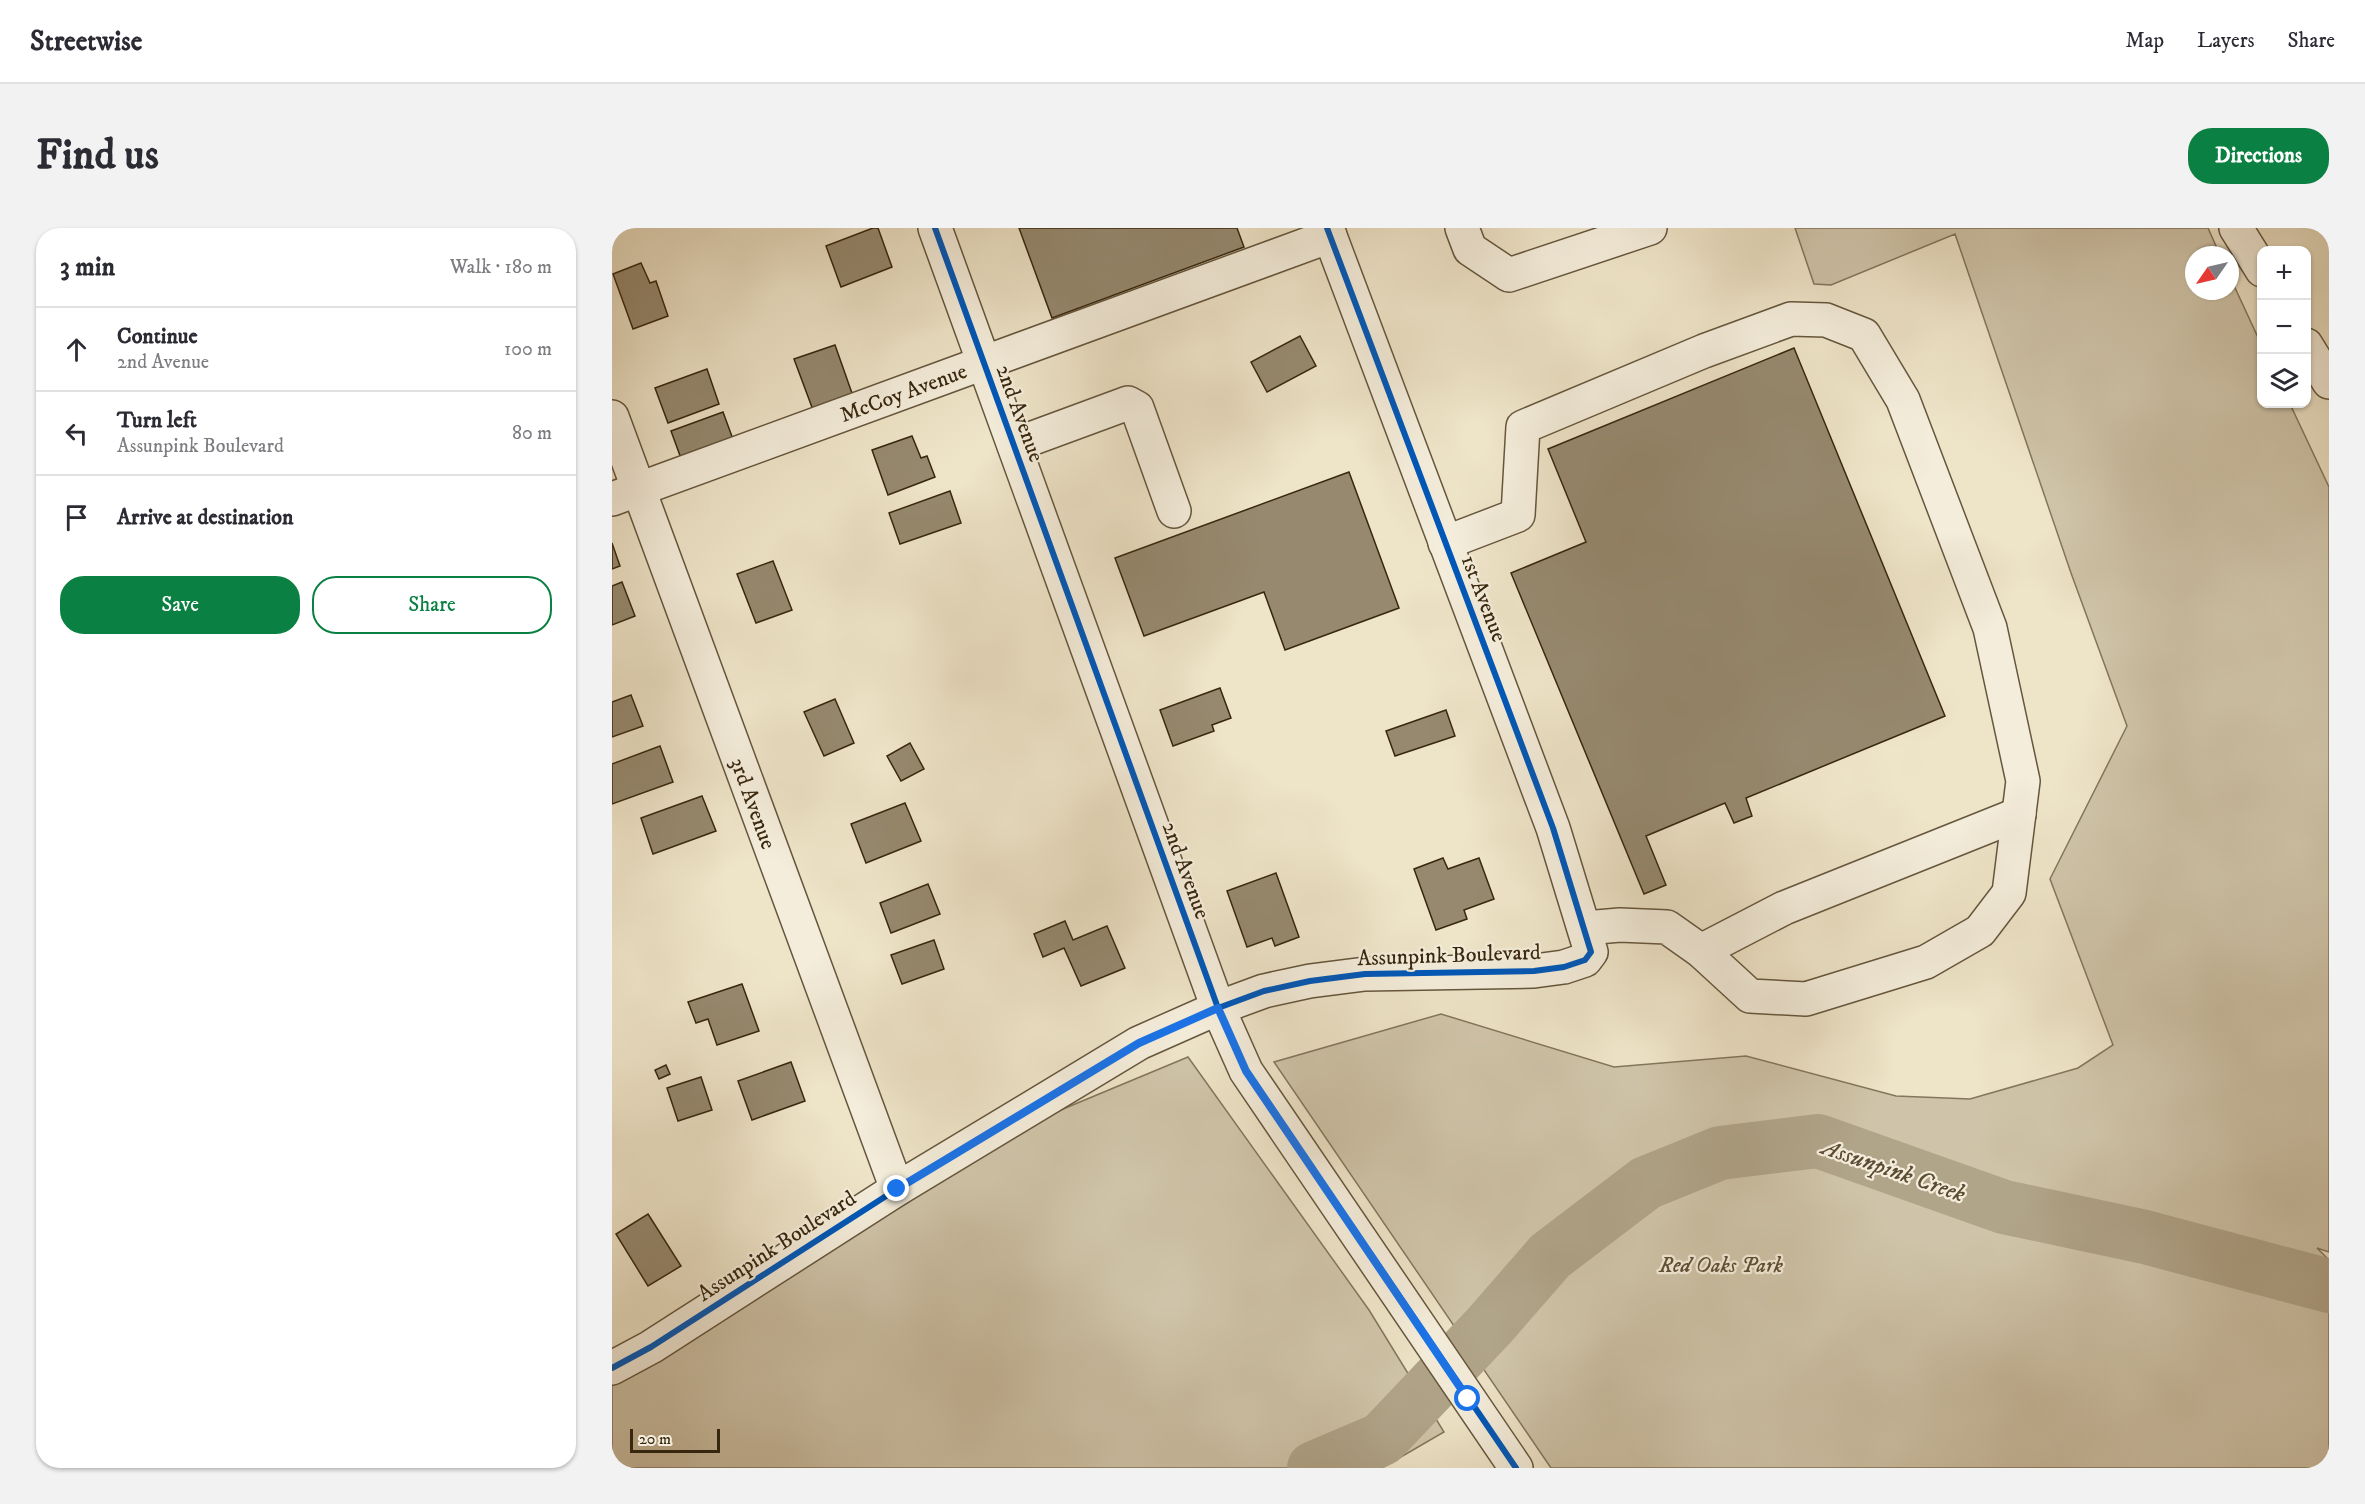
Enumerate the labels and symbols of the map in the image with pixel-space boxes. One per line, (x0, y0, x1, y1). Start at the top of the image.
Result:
north arrow (2185, 246, 2239, 300)
street label: McCoy Avenue (836, 358, 971, 429)
street label: 2nd Avenue (990, 361, 1050, 466)
street label: 1st Avenue (1455, 551, 1512, 646)
street label: 3rd Avenue (724, 754, 782, 853)
street label: 2nd Avenue (1156, 818, 1216, 923)
street label: Assunpink Boulevard (1357, 939, 1541, 972)
water label: Assunpink Creek (1815, 1131, 1969, 1209)
route end (883, 1175, 909, 1201)
street label: Assunpink Boulevard (692, 1185, 861, 1308)
park label: Red Oaks Park (1658, 1252, 1784, 1279)
route start (1454, 1385, 1480, 1411)
scale bar (630, 1426, 720, 1454)

